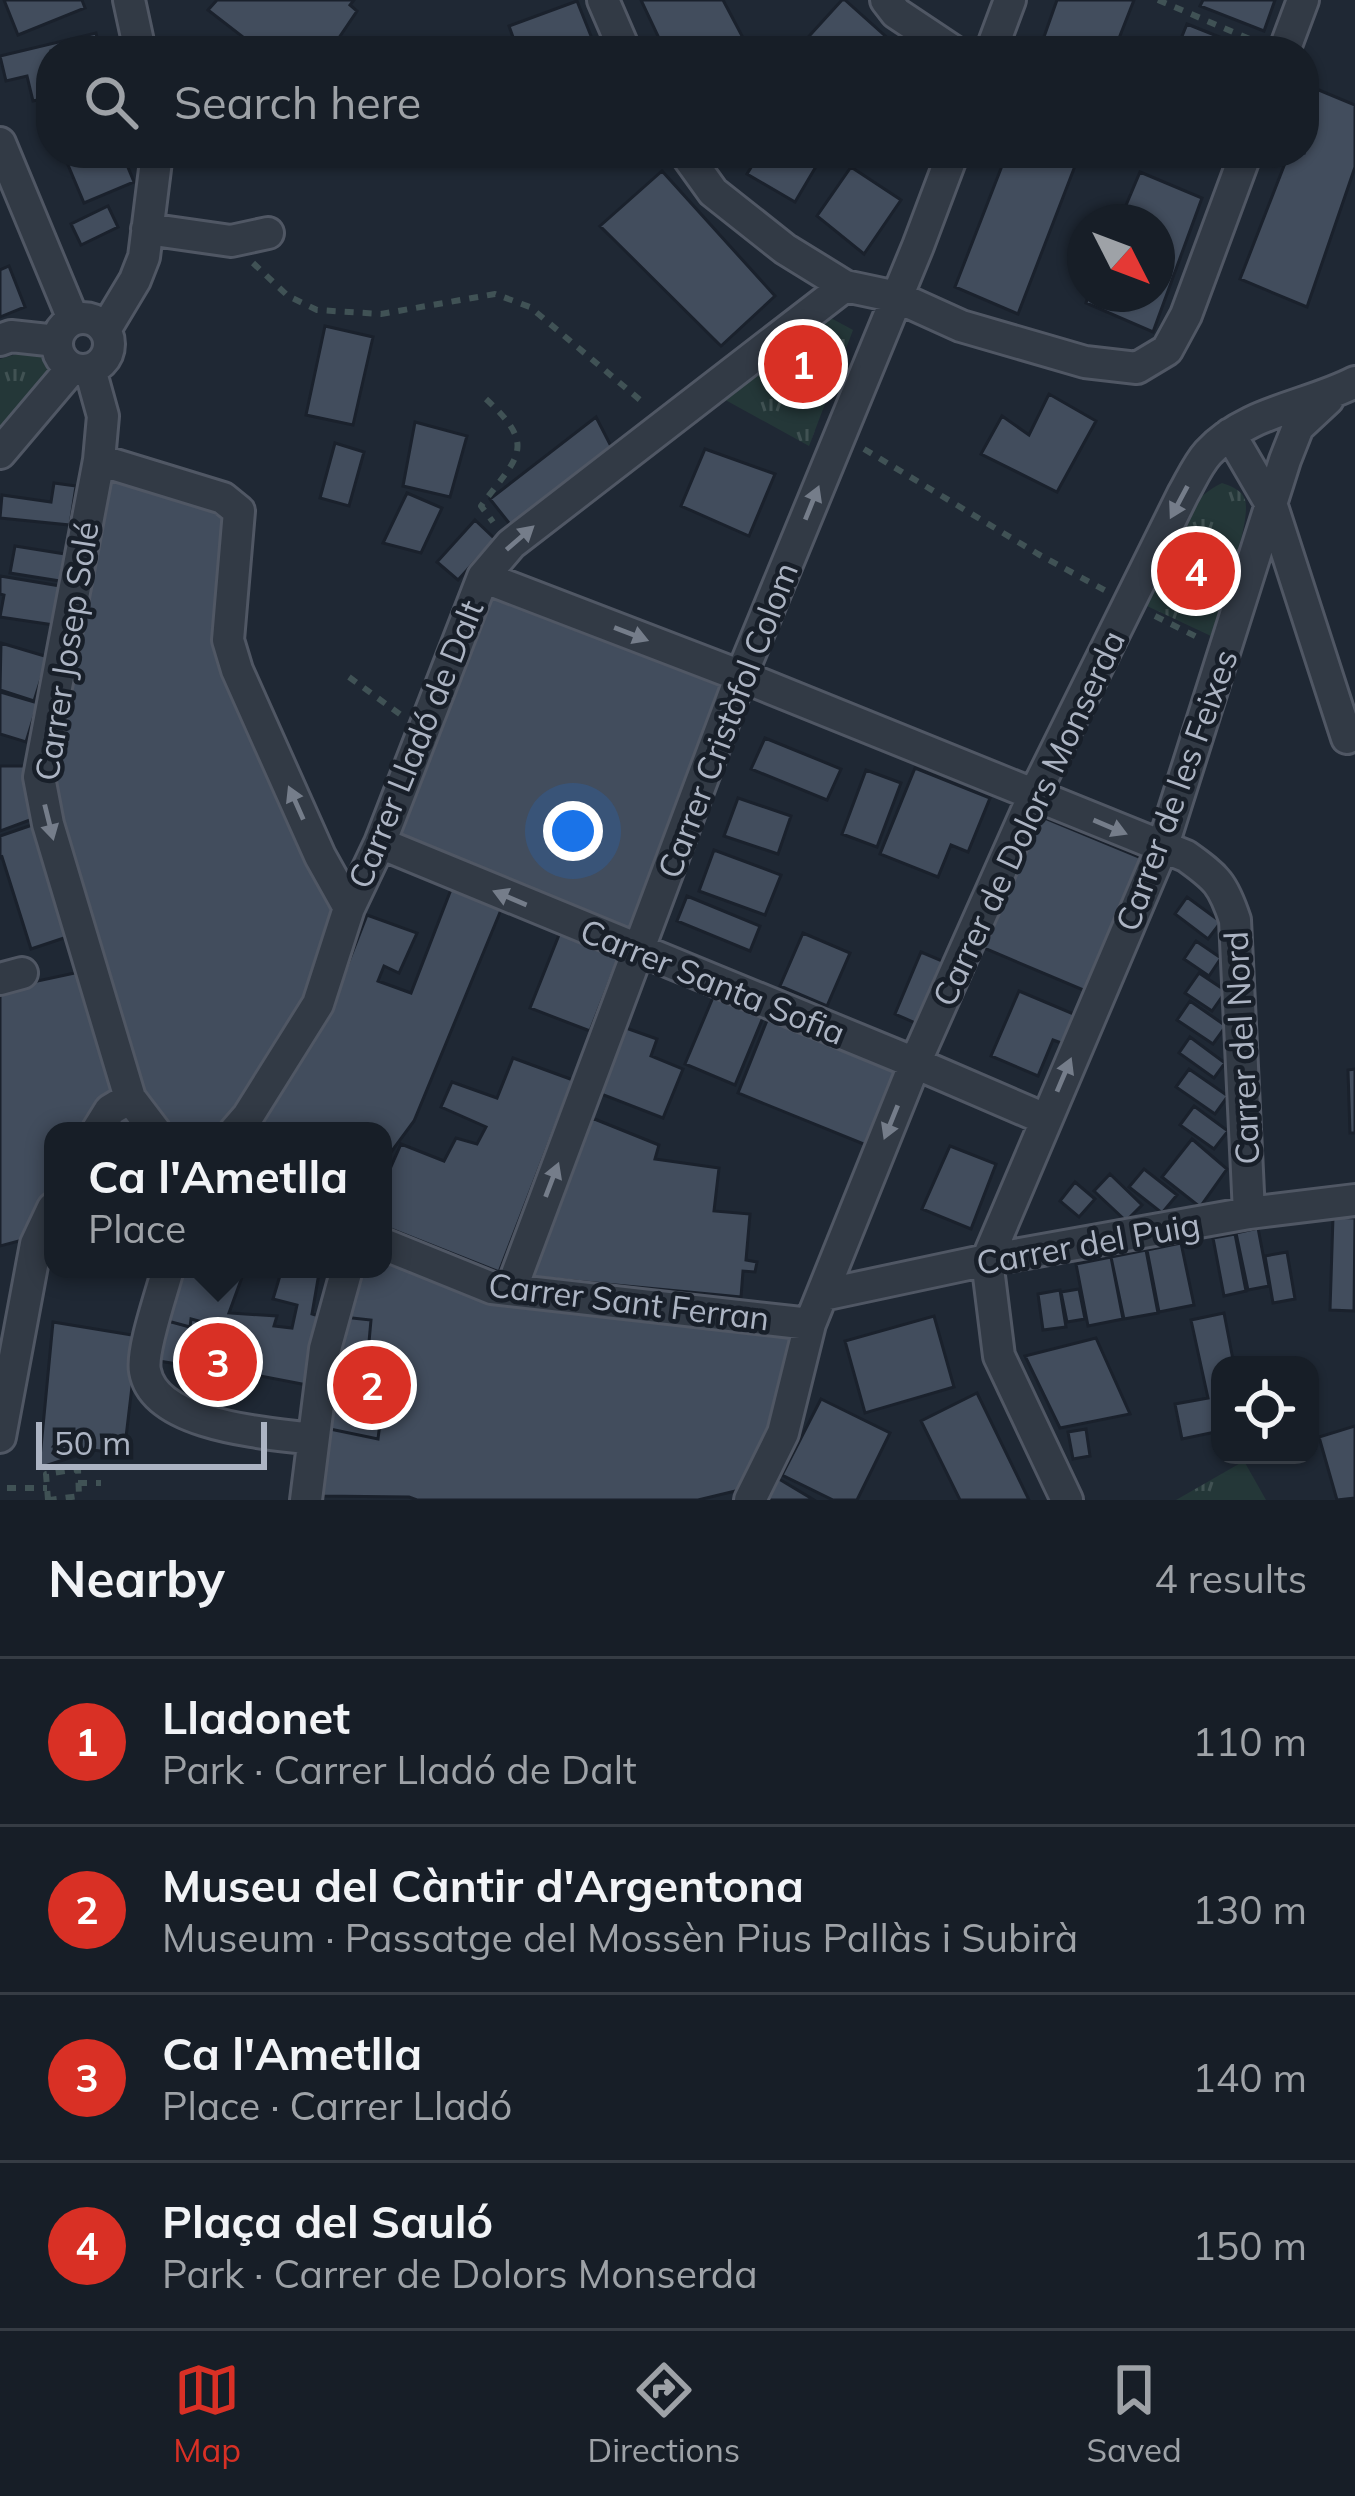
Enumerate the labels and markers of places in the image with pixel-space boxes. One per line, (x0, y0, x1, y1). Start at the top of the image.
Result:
pin: 1 (764, 319, 842, 409)
pin: 4 (1157, 526, 1235, 616)
pin: 3 (179, 1317, 257, 1407)
pin: 2 (333, 1340, 411, 1430)

